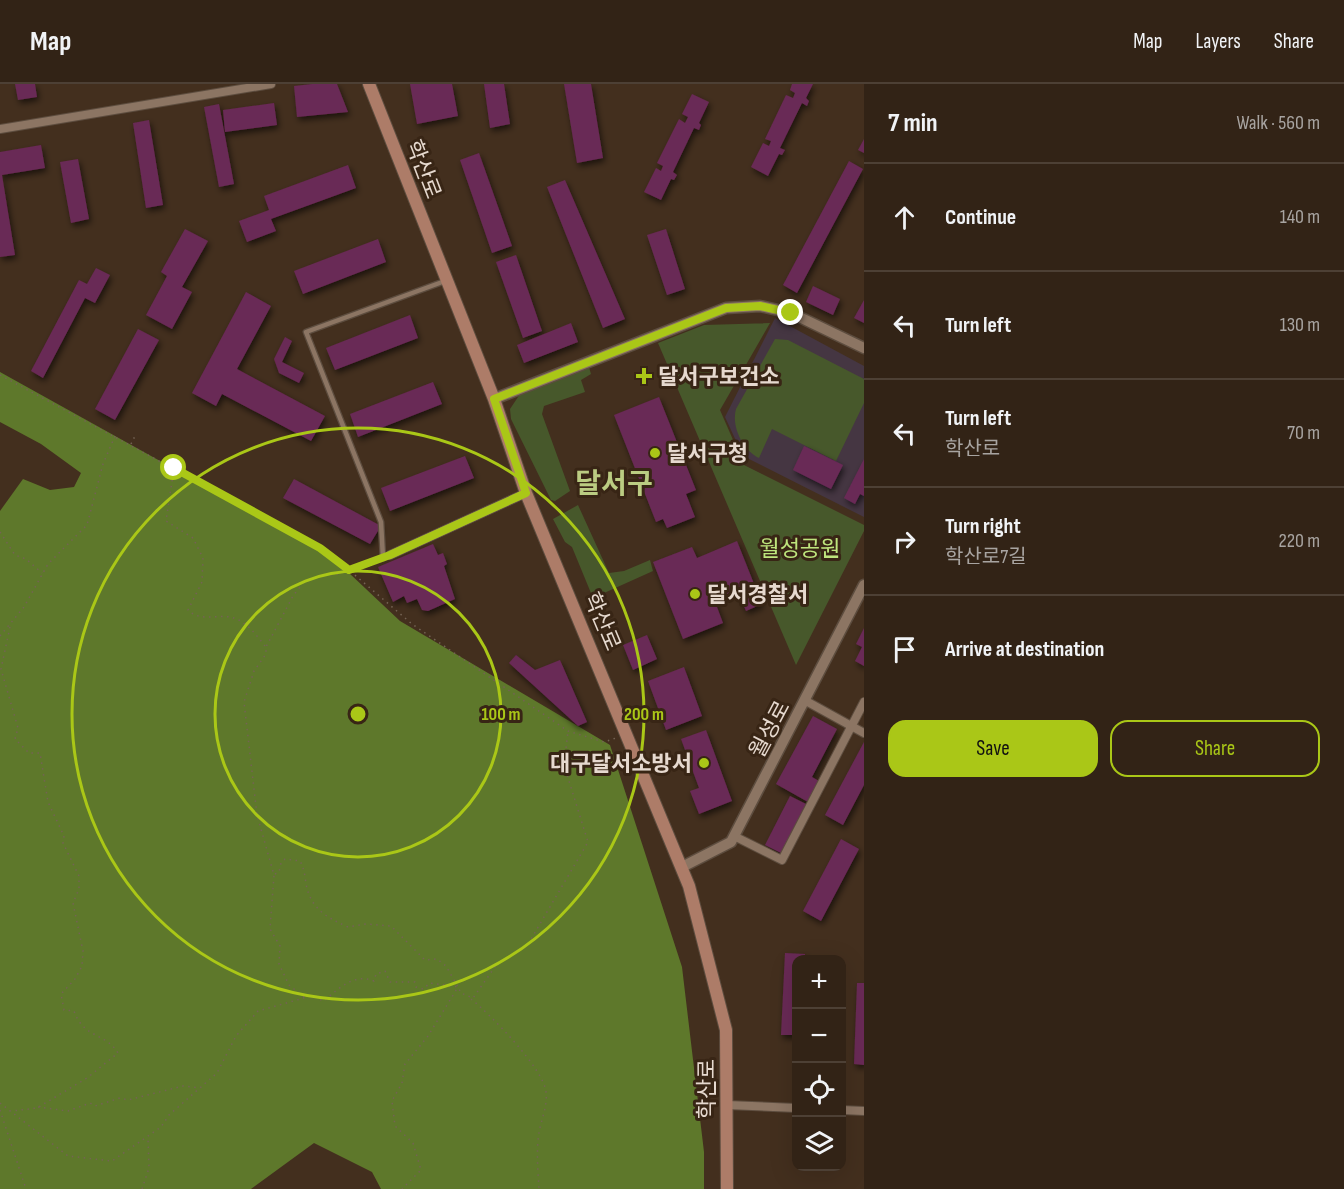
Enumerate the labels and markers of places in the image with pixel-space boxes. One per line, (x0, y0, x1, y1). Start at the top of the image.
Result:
place label: 달서구보건소 (658, 364, 779, 391)
marker: 달서구보건소 (635, 367, 653, 385)
place label: 달서구청 (667, 441, 748, 468)
marker: 달서구청 (648, 446, 662, 460)
place label: 달서경찰서 (707, 582, 808, 609)
marker: 달서경찰서 (688, 587, 702, 601)
centre of rings (348, 704, 368, 724)
place label: 대구달서소방서 (550, 751, 692, 778)
marker: 대구달서소방서 (697, 756, 711, 770)

